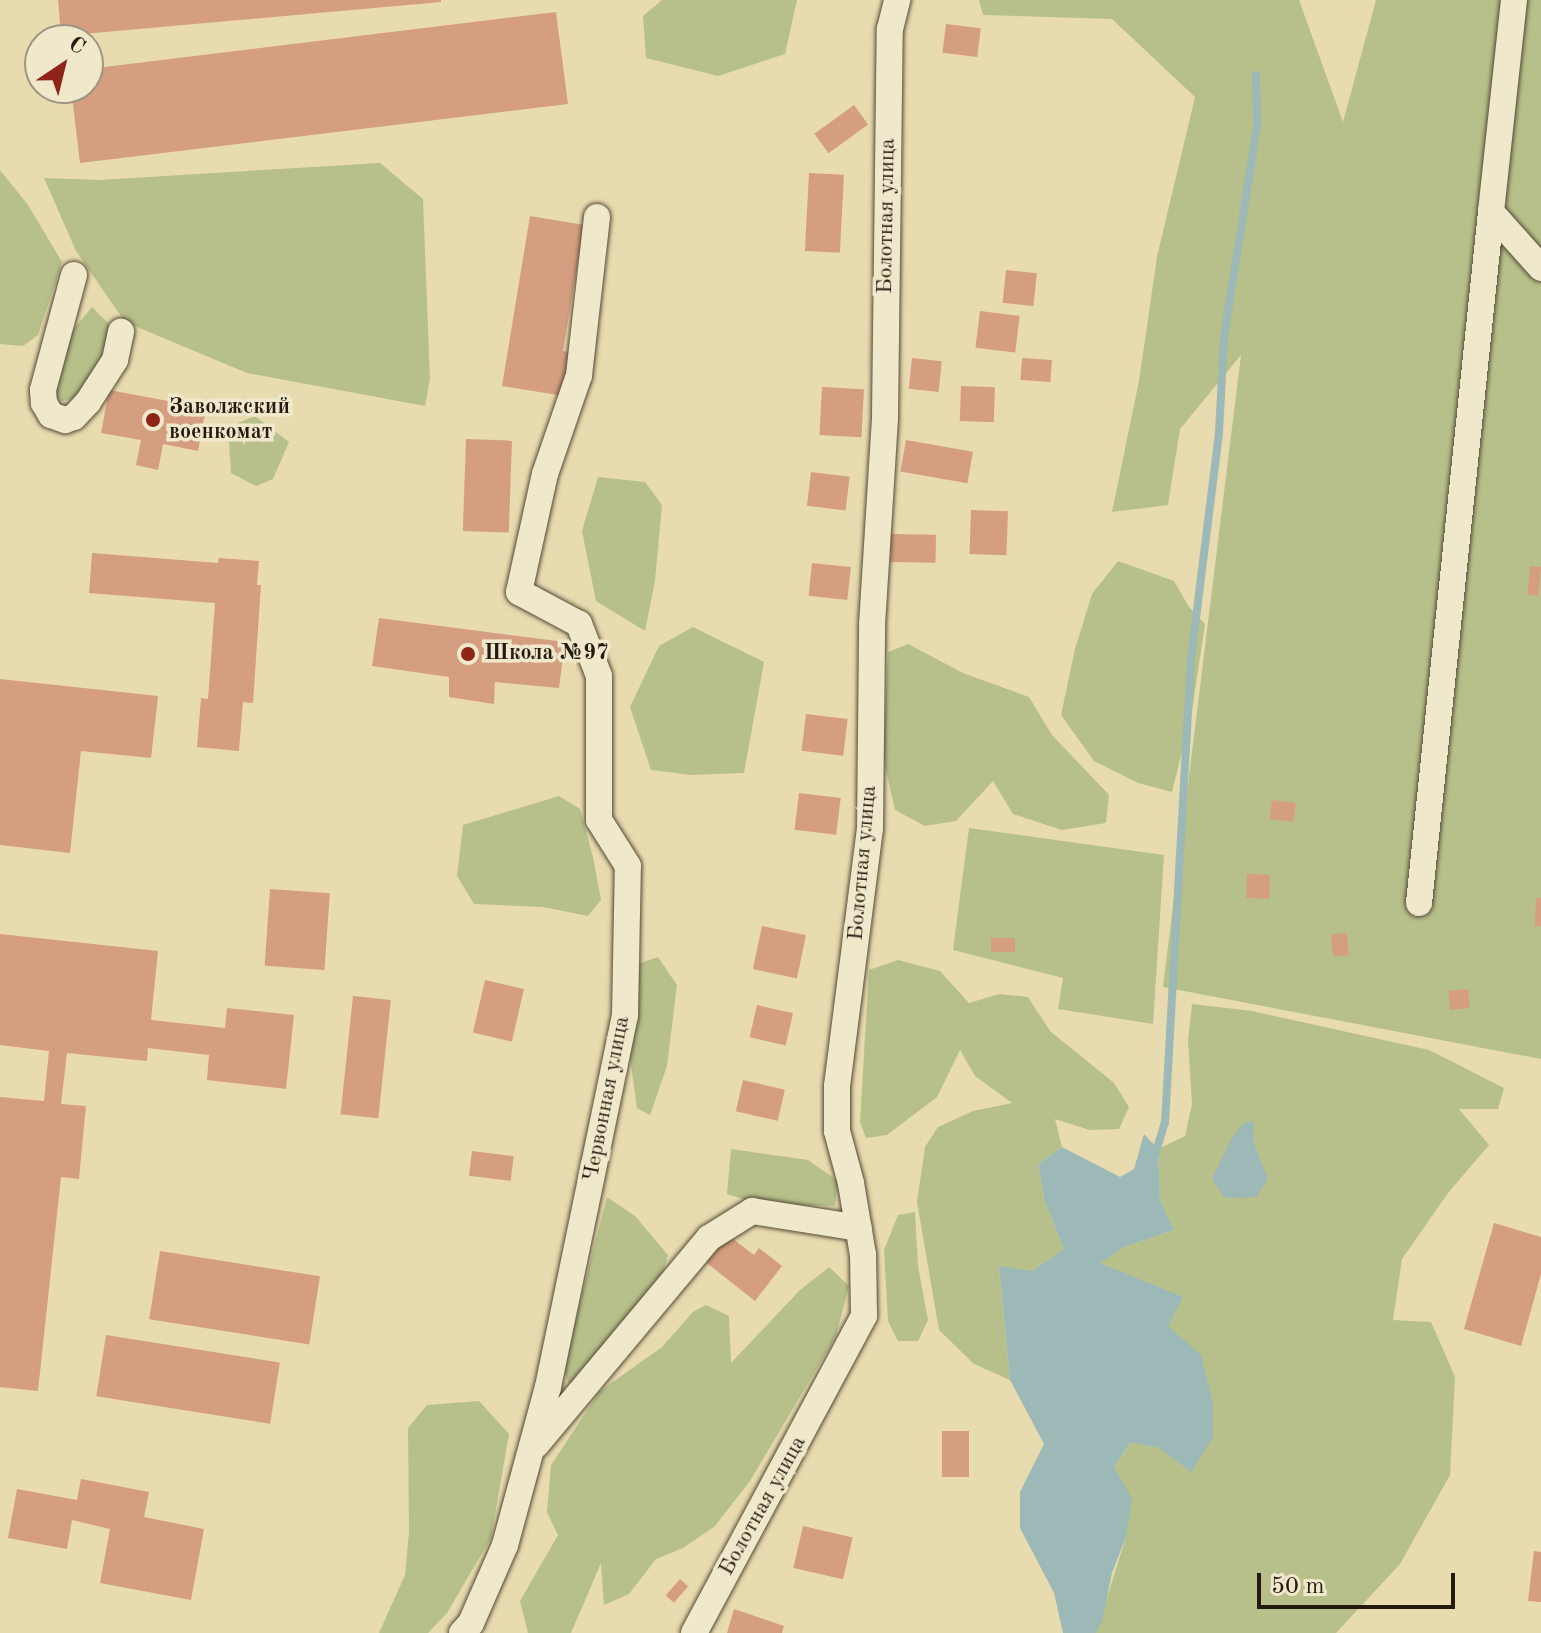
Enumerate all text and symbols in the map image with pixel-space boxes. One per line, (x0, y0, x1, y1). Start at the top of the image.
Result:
north arrow (24, 24, 104, 104)
text: С (64, 33, 89, 59)
street label: Болотная улица (872, 138, 902, 294)
place label: Заволжский военкомат (169, 394, 290, 446)
marker: Заволжский военкомат (144, 411, 162, 429)
place label: Школа №97 (484, 641, 609, 667)
marker: Школа №97 (459, 645, 477, 663)
street label: Болотная улица (843, 784, 883, 942)
street label: Червонная улица (578, 1014, 636, 1184)
street label: Болотная улица (714, 1432, 812, 1580)
scale bar (1261, 1557, 1459, 1607)
text: 50 m (1271, 1575, 1325, 1599)

